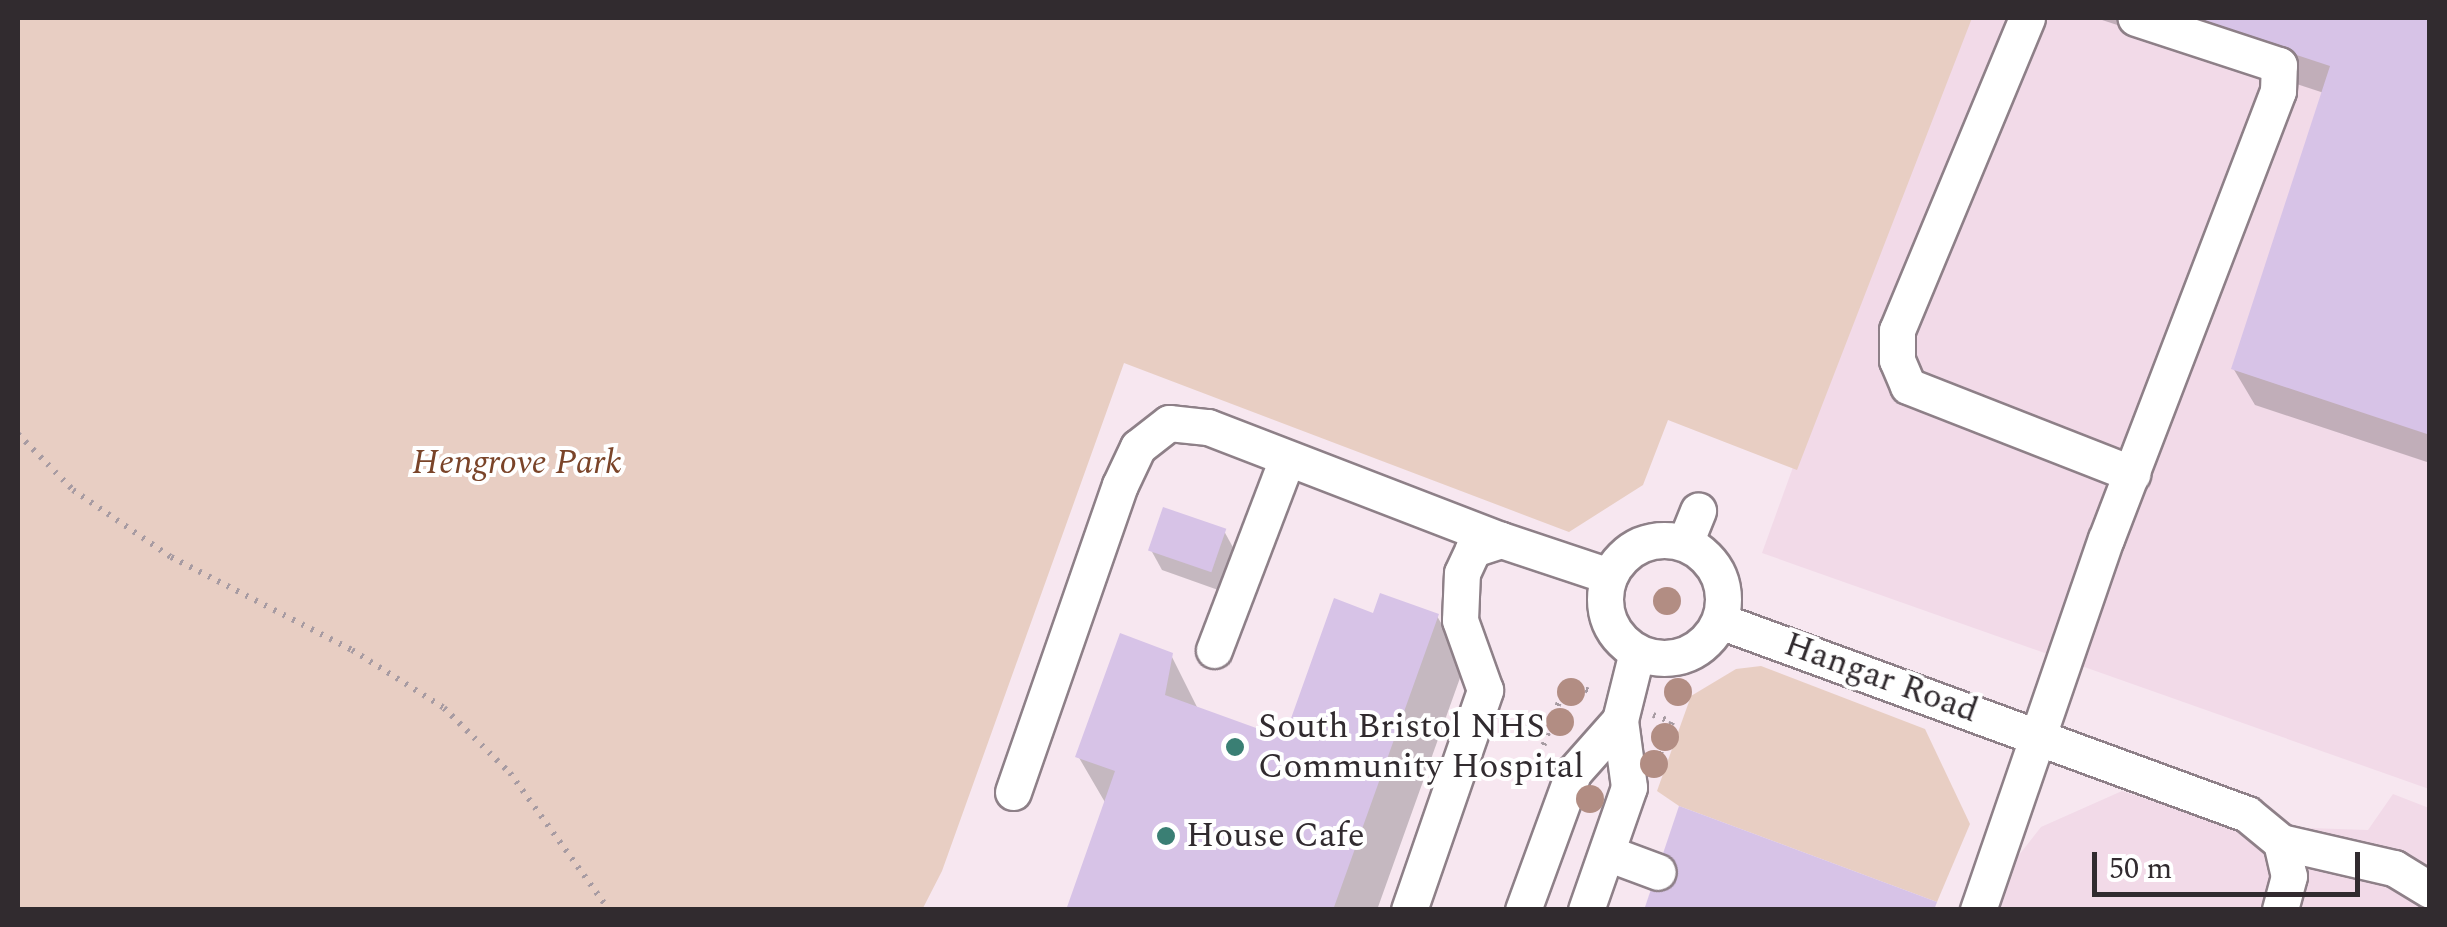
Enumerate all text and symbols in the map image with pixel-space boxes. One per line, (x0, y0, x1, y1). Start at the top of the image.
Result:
park label: Hengrove Park (412, 442, 622, 484)
street label: Hangar Road (1778, 624, 1984, 732)
place label: South Bristol NHS Community Hospital (1258, 706, 1584, 788)
marker: South Bristol NHS Community Hospital (1222, 734, 1248, 760)
place label: House Cafe (1186, 815, 1365, 857)
marker: House Cafe (1155, 825, 1177, 847)
scale bar (2097, 832, 2364, 894)
text: 50 m (2109, 846, 2172, 892)

